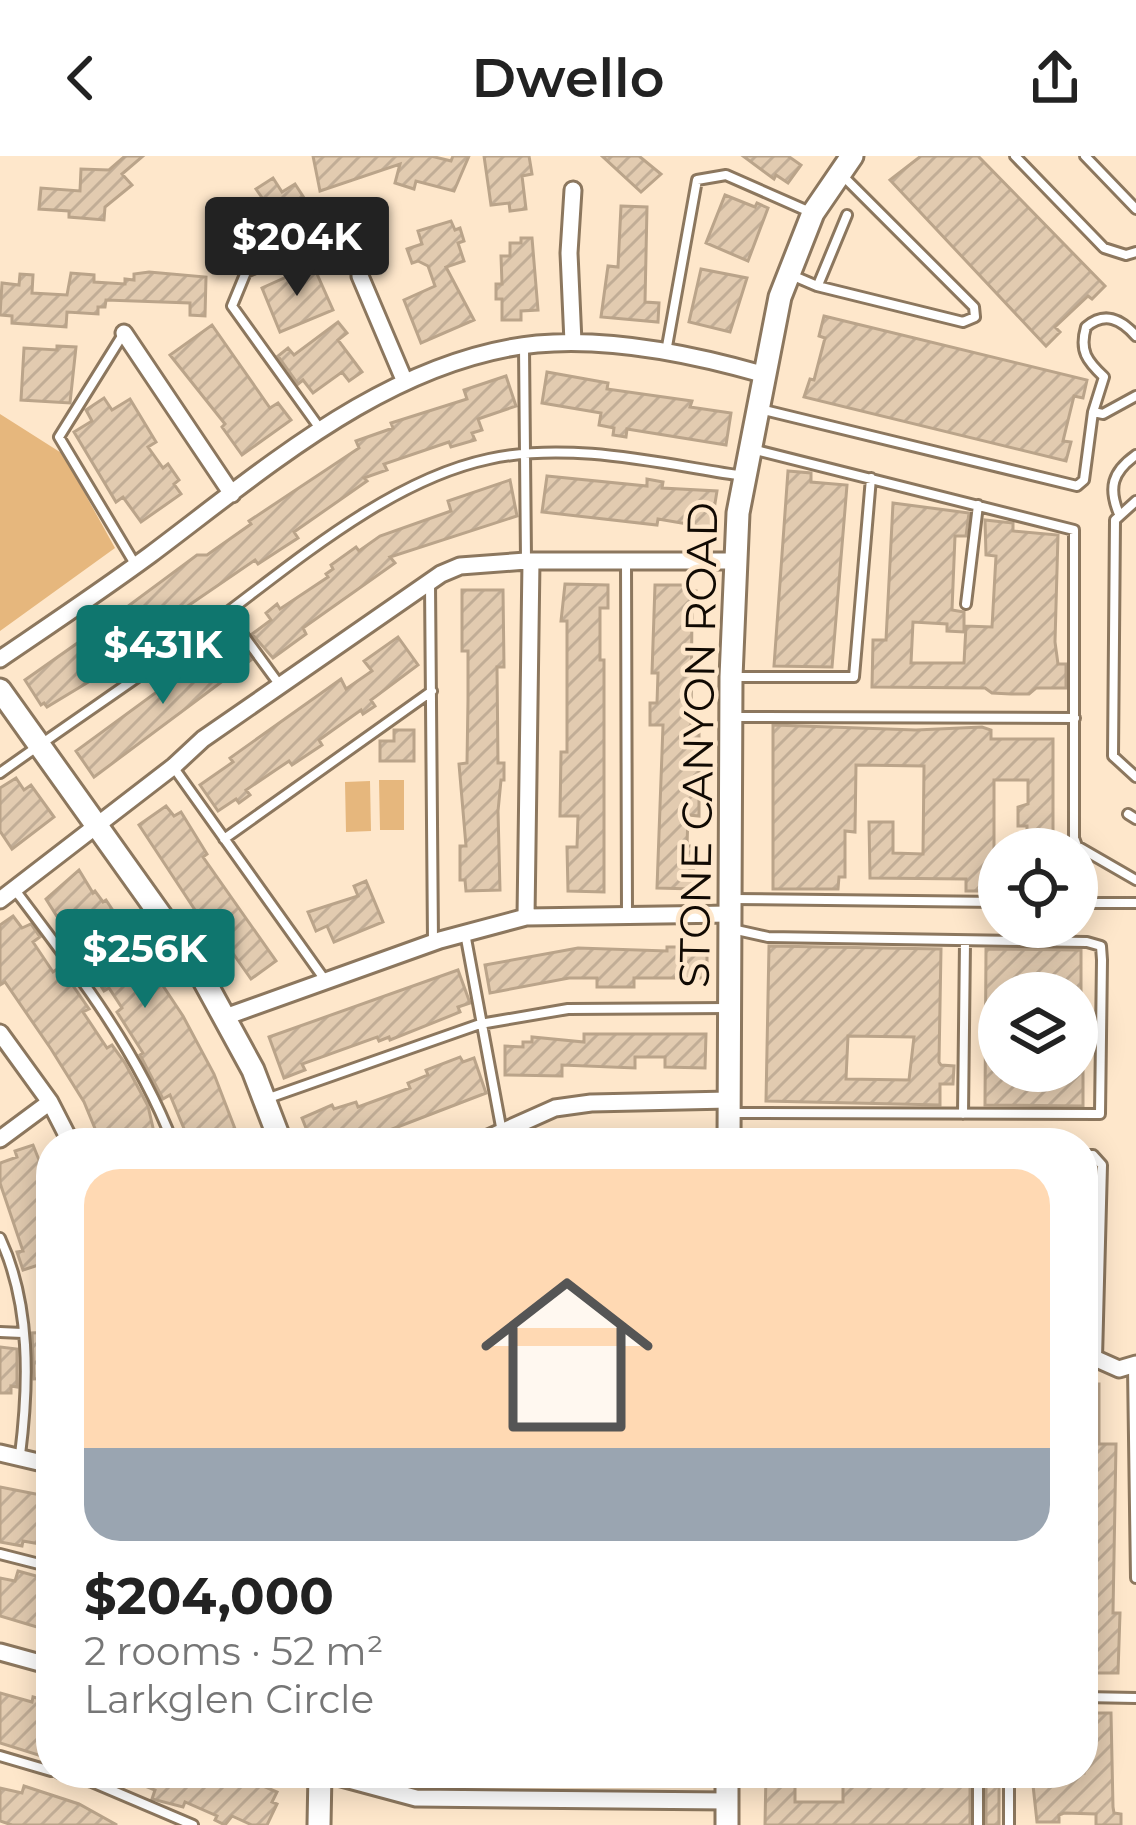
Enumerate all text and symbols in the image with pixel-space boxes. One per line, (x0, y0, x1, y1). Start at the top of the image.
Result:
icon: back (48, 45, 114, 111)
text: Dwello (471, 45, 665, 111)
icon: share (1022, 45, 1088, 111)
pin: $204K (213, 197, 381, 299)
text: $204K (232, 212, 362, 260)
street label: STONE CANYON ROAD (668, 502, 728, 988)
pin: $431K (79, 605, 247, 707)
text: $431K (103, 620, 223, 668)
map controls (978, 828, 1098, 1092)
button: locate (978, 828, 1098, 948)
pin: $256K (61, 909, 229, 1011)
text: $256K (83, 924, 207, 972)
button: layers (978, 972, 1098, 1092)
icon: home (459, 1247, 675, 1463)
text: $204,000 (84, 1565, 334, 1627)
text: 2 rooms · 52 m² (84, 1627, 384, 1675)
text: Larkglen Circle (84, 1675, 374, 1723)

